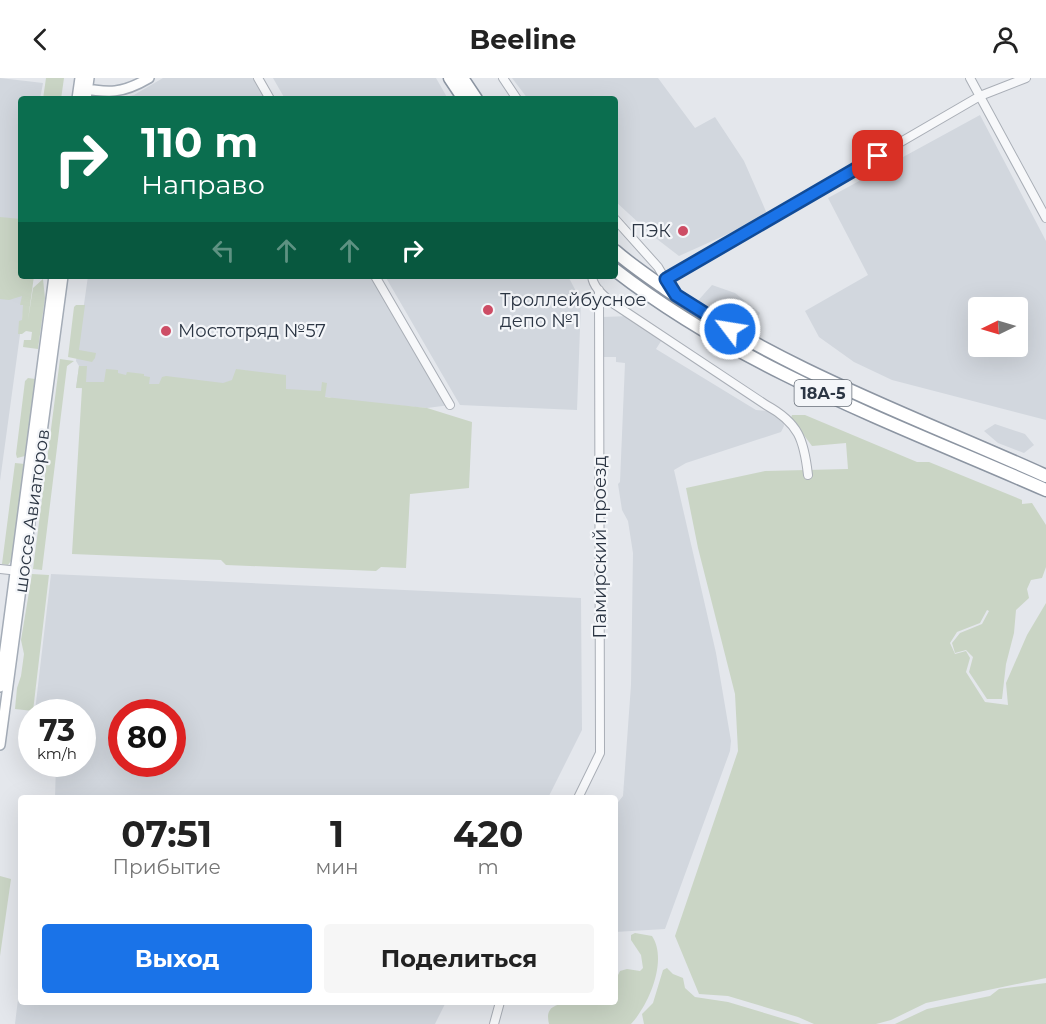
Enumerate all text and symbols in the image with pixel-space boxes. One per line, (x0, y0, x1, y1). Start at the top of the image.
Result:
icon: back (24, 23, 57, 56)
text: Beeline (470, 23, 576, 56)
icon: person (989, 23, 1022, 56)
text: 110 m (141, 116, 258, 168)
icon: right (42, 120, 120, 198)
pin (852, 130, 903, 181)
icon: arrive (861, 139, 894, 172)
text: Направо (141, 168, 265, 201)
place label: ПЭК (631, 220, 671, 242)
marker: ПЭК (676, 224, 690, 238)
icon: left (207, 234, 240, 267)
icon: ahead (270, 234, 303, 267)
icon: ahead (333, 234, 366, 267)
icon: right (396, 234, 429, 267)
place label: Троллейбусное депо №1 (500, 289, 647, 332)
position arrow (698, 297, 762, 361)
north arrow (968, 297, 1028, 357)
map controls (968, 297, 1028, 357)
marker: Троллейбусное депо №1 (481, 303, 495, 317)
place label: Мостотряд №57 (178, 320, 326, 342)
marker: Мостотряд №57 (159, 324, 173, 338)
road number: 18А-5 (794, 380, 852, 406)
street label: шоссе Авиаторов (10, 428, 54, 594)
street label: Памирский проезд (589, 455, 611, 638)
speed limit sign: 80 (108, 699, 186, 777)
text: 73 (39, 712, 75, 749)
text: km/h (37, 744, 77, 763)
text: 07:51 (121, 812, 212, 856)
text: 1 (330, 812, 344, 856)
text: 420 (453, 812, 523, 856)
text: Прибытие (112, 855, 221, 879)
text: мин (315, 855, 358, 879)
text: m (478, 855, 499, 879)
button: Выход (42, 924, 312, 993)
button: Поделиться (324, 924, 594, 993)

